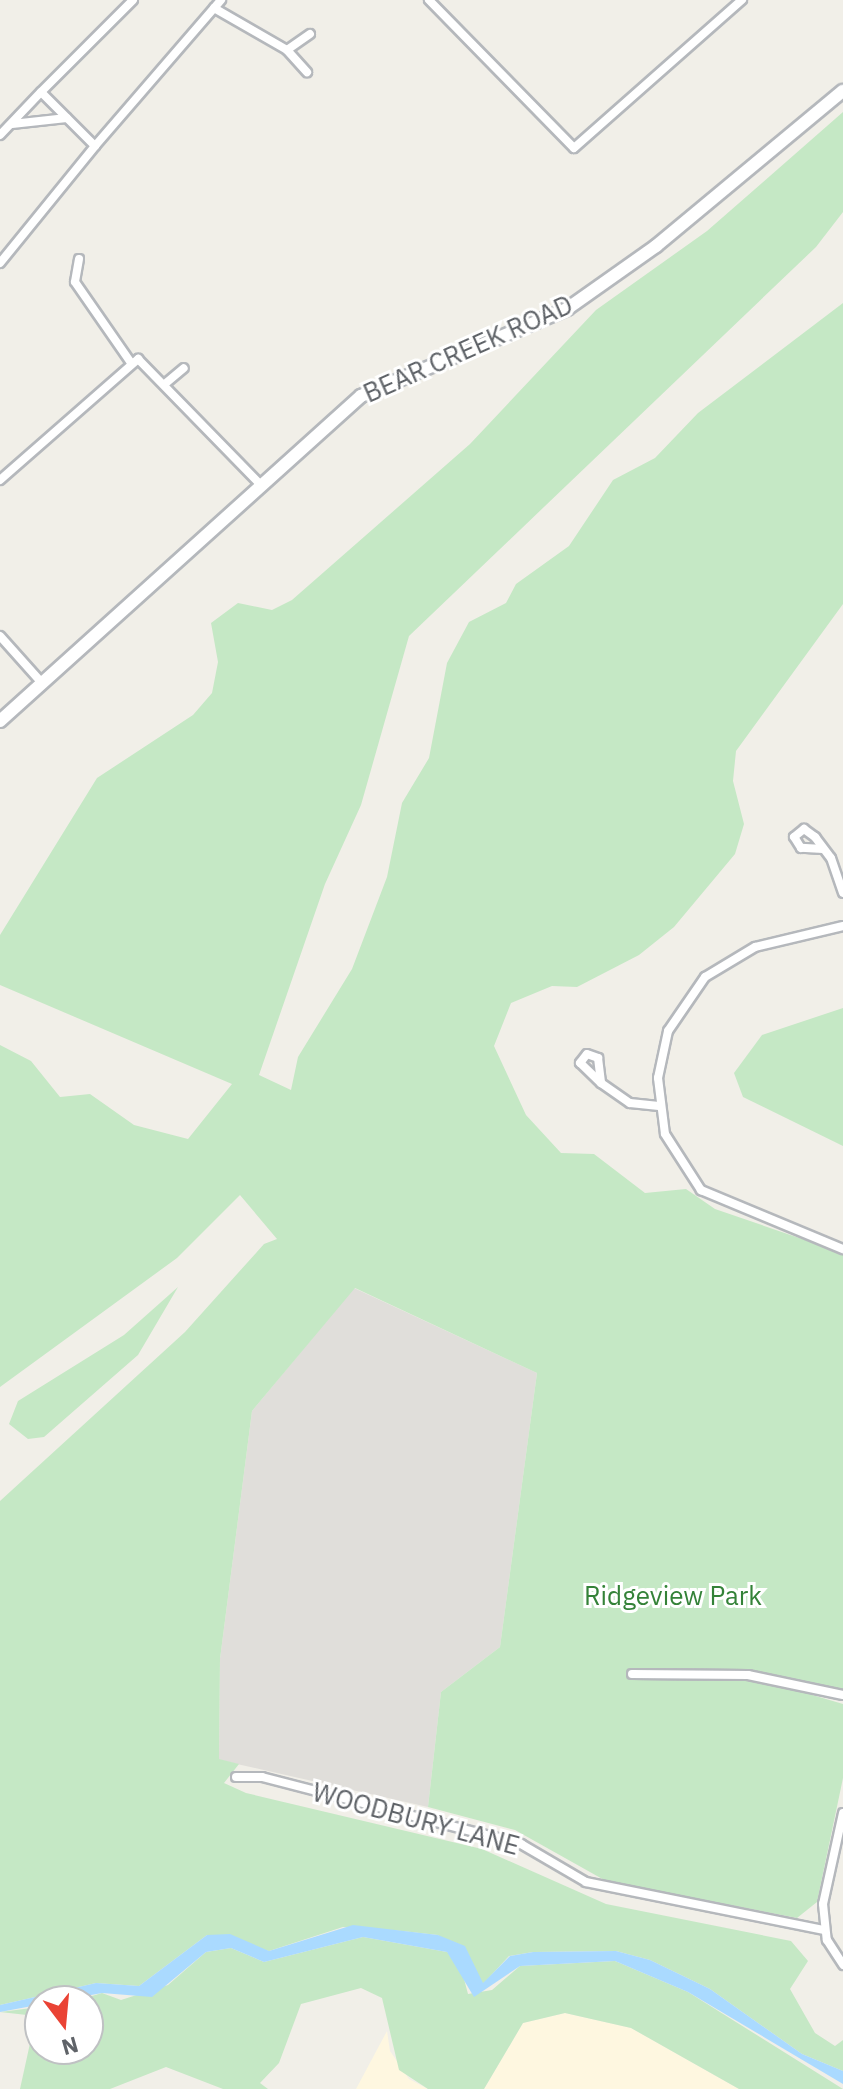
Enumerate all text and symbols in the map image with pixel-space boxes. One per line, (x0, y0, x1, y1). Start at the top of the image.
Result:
street label: BEAR CREEK ROAD (359, 289, 577, 409)
park label: Ridgeview Park (584, 1580, 762, 1612)
street label: WOODBURY LANE (309, 1776, 523, 1862)
north arrow (24, 1985, 104, 2065)
text: N (59, 2030, 82, 2063)

